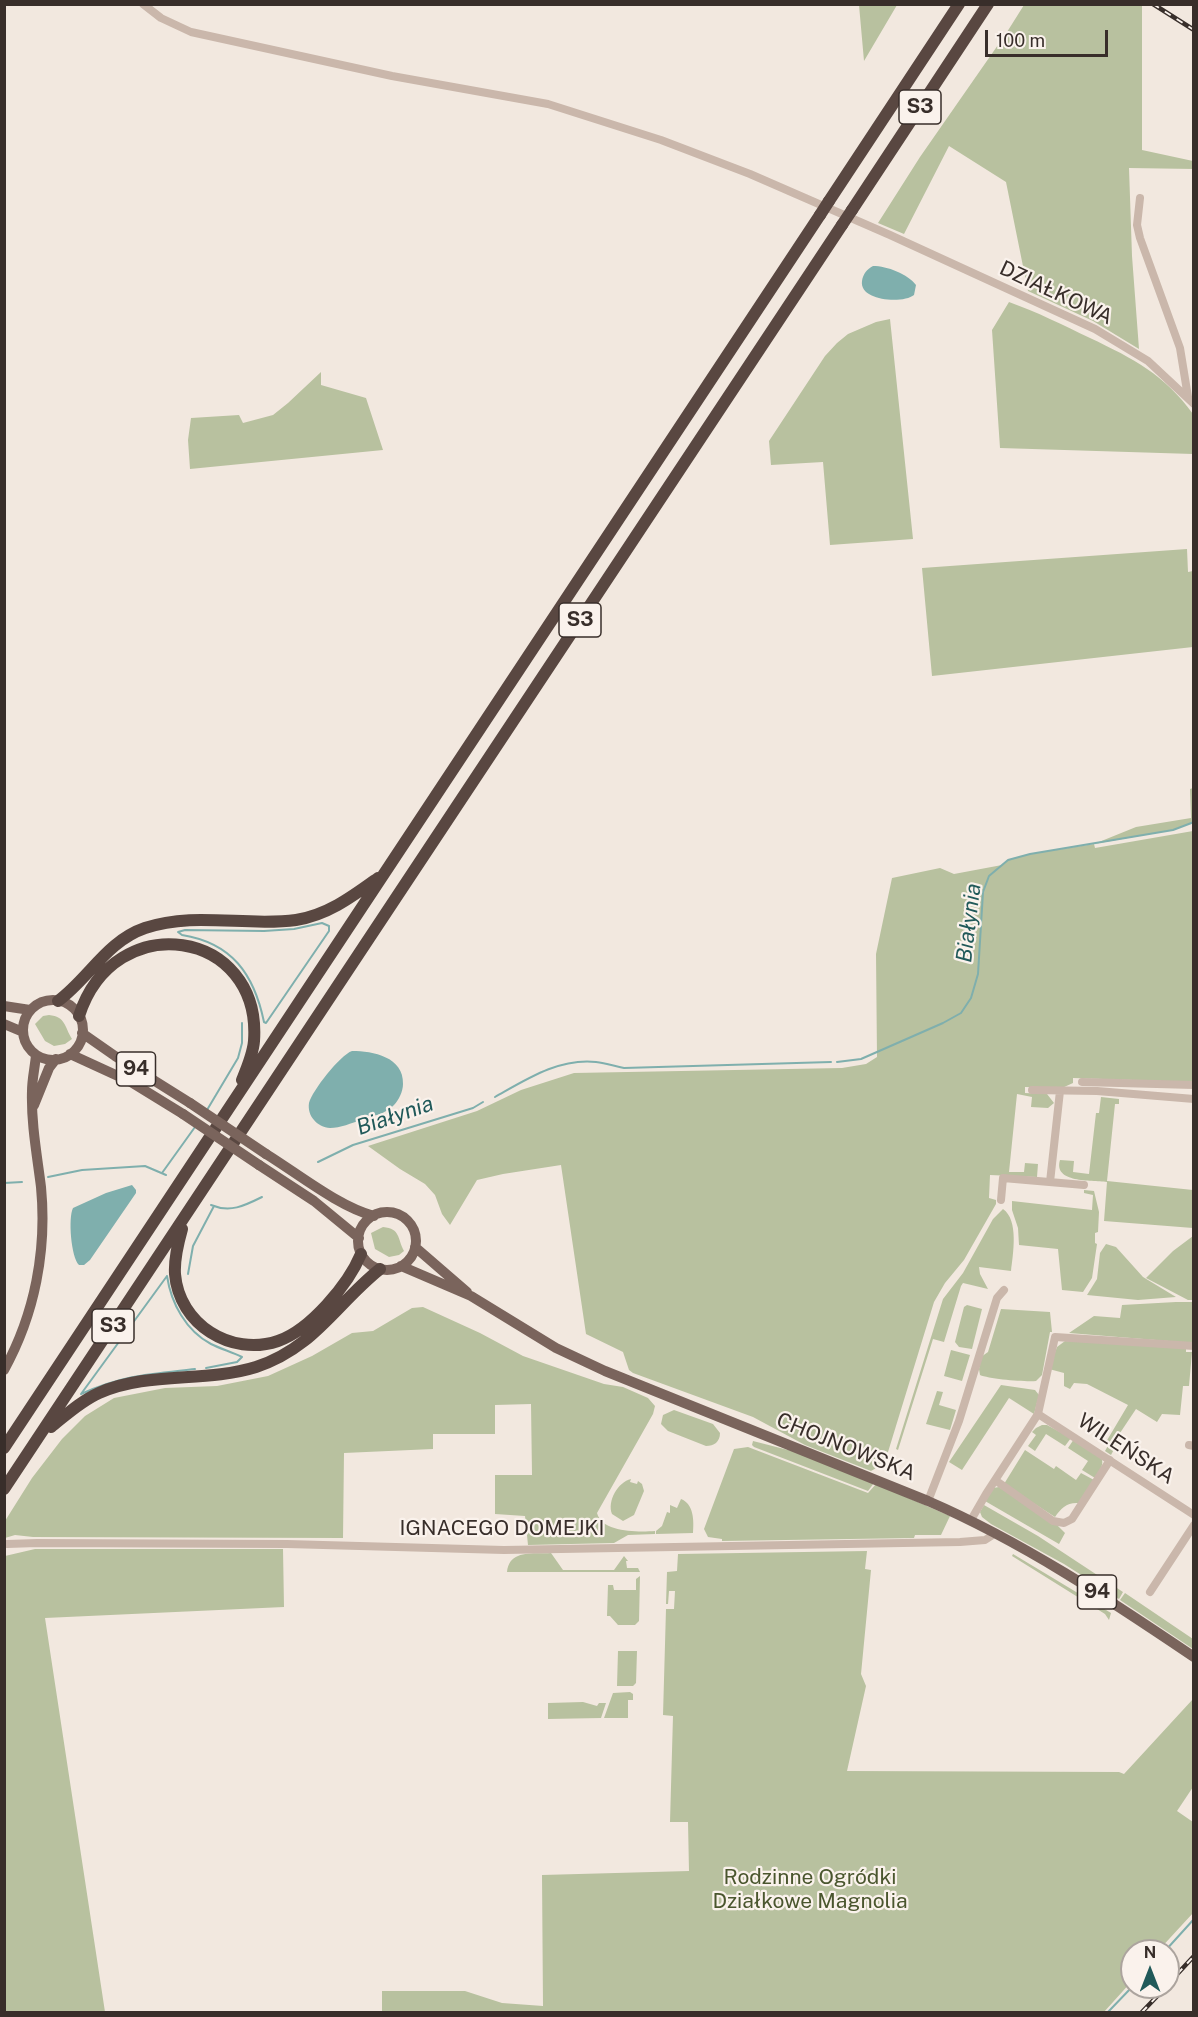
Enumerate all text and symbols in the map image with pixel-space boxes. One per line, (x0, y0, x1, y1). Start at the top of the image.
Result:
scale bar (988, 18, 1111, 56)
text: 100 m (996, 30, 1045, 51)
road number: S3 (899, 90, 941, 124)
street label: DZIAŁKOWA (995, 256, 1117, 330)
road number: S3 (559, 603, 601, 637)
water label: Białynia (951, 882, 987, 964)
road number: 94 (116, 1052, 156, 1086)
water label: Białynia (353, 1091, 437, 1141)
road number: S3 (92, 1309, 134, 1343)
street label: CHOJNOWSKA (773, 1408, 919, 1486)
street label: WILEŃSKA (1073, 1408, 1179, 1490)
street label: IGNACEGO DOMEJKI (399, 1516, 605, 1542)
road number: 94 (1078, 1575, 1116, 1609)
park label: Rodzinne Ogródki Działkowe Magnolia (712, 1865, 908, 1915)
north arrow (1120, 1939, 1180, 1999)
text: N (1144, 1943, 1156, 1962)

